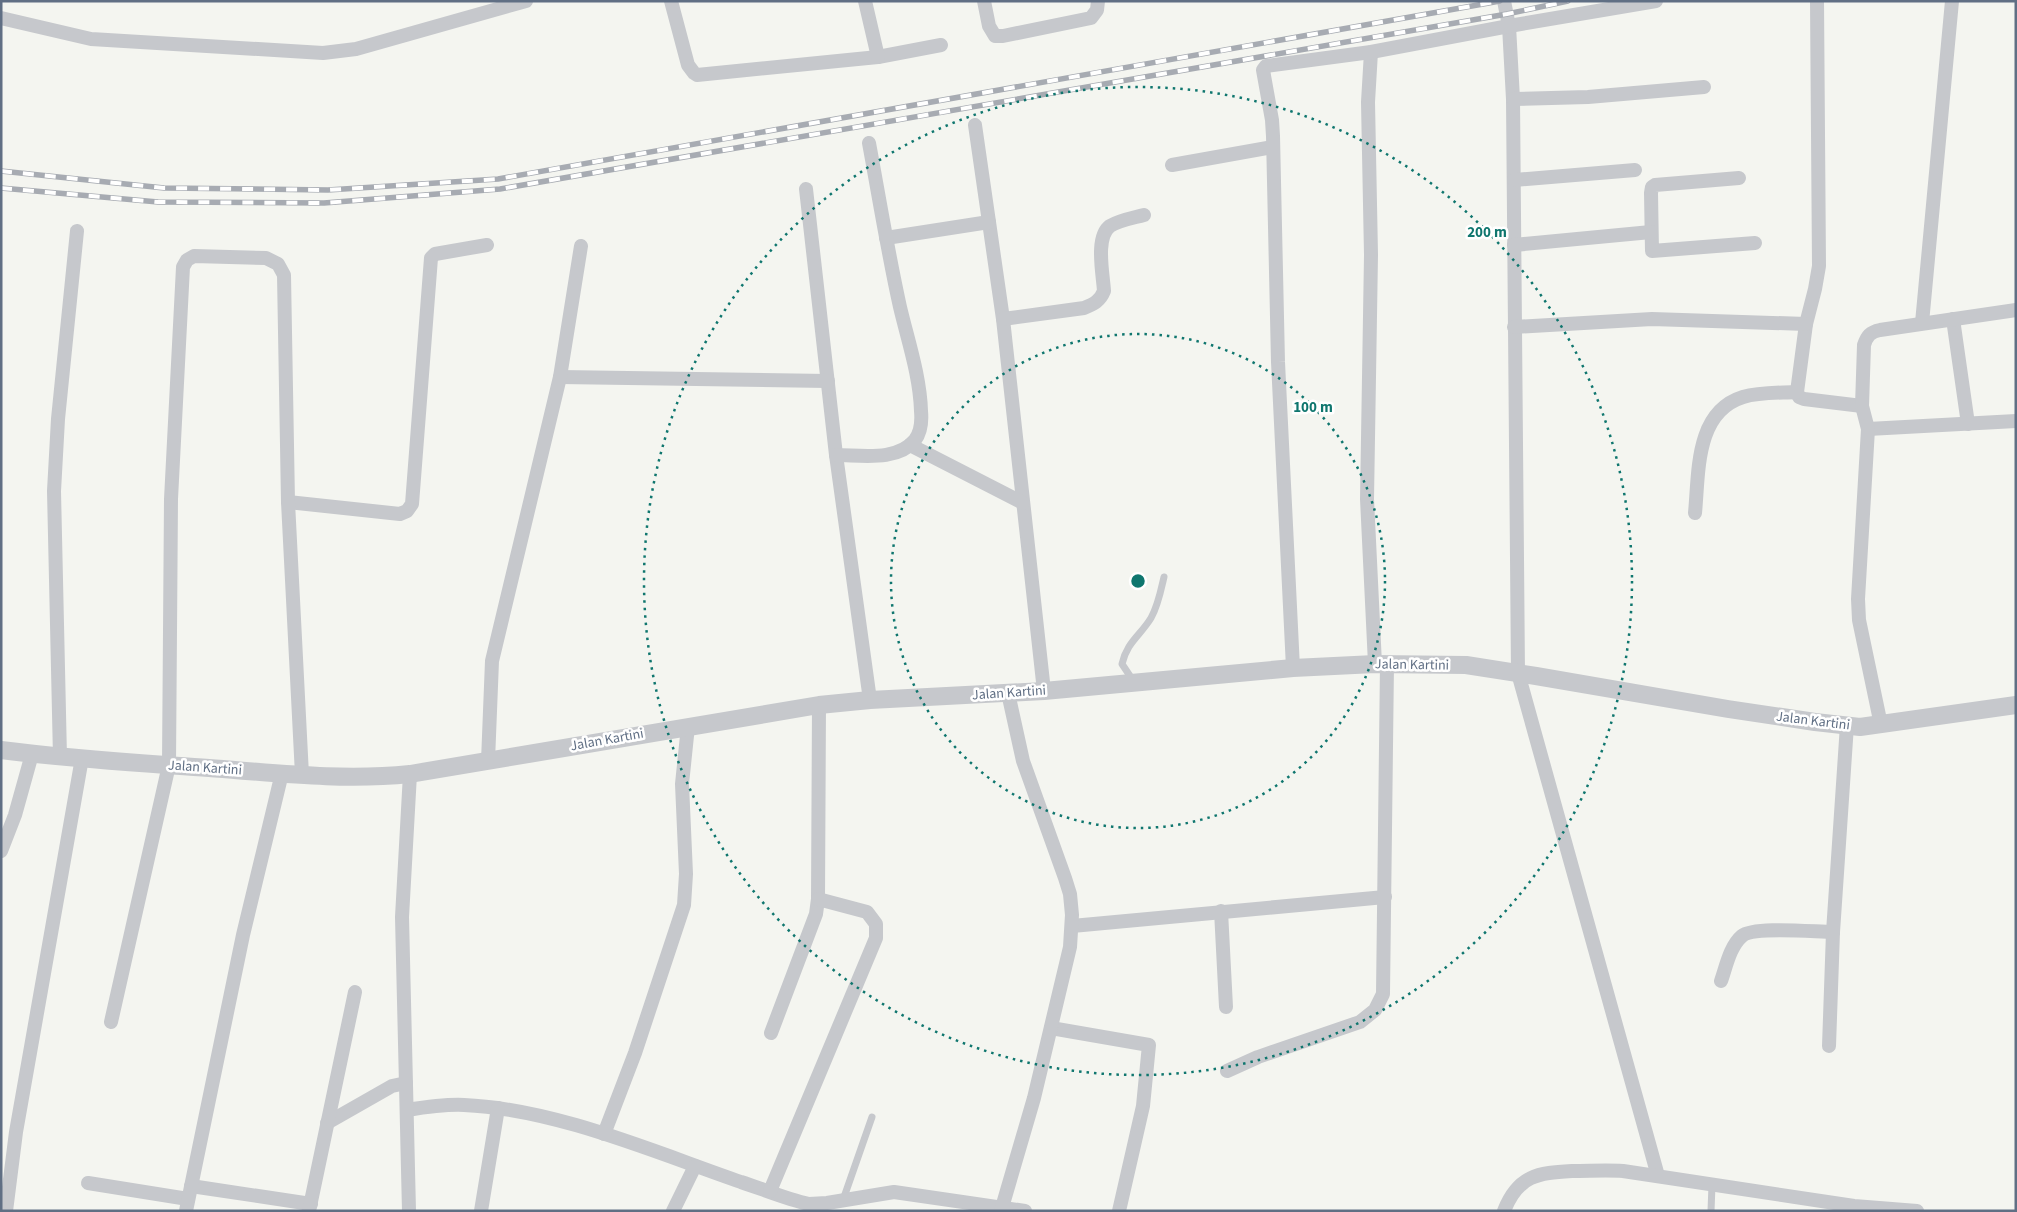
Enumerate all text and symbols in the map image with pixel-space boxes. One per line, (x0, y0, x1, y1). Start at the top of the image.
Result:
text: 200 m (1467, 222, 1507, 243)
text: 100 m (1293, 397, 1333, 418)
centre of rings (1129, 572, 1147, 590)
street label: Jalan Kartini (1375, 654, 1449, 676)
street label: Jalan Kartini (971, 680, 1047, 706)
street label: Jalan Kartini (1775, 707, 1851, 735)
street label: Jalan Kartini (569, 724, 645, 756)
street label: Jalan Kartini (167, 755, 243, 781)

